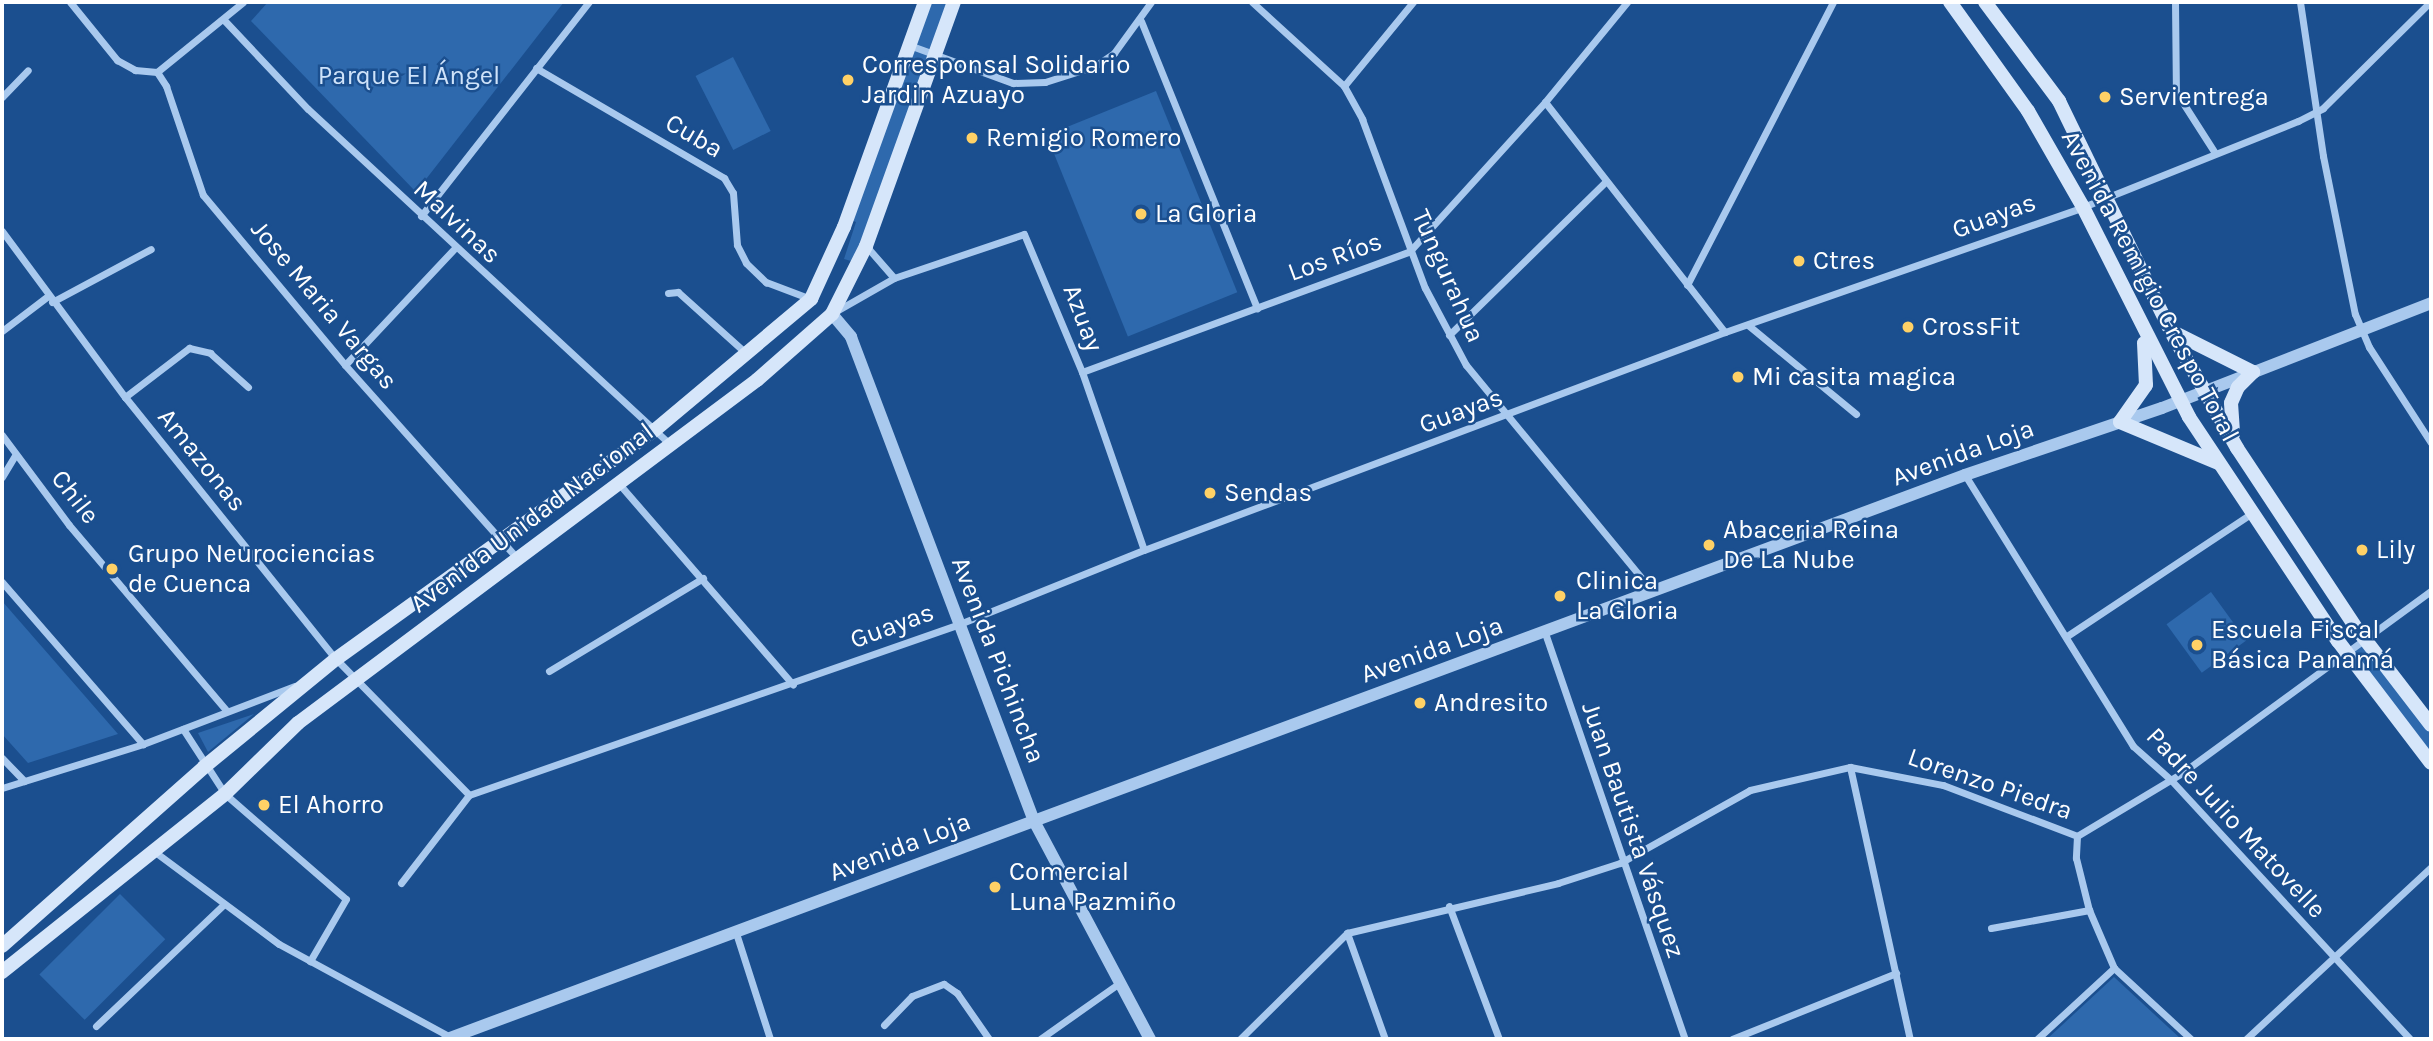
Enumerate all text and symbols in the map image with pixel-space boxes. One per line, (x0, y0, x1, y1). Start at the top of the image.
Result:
place label: Corresponsal Solidario Jardin Azuayo (862, 49, 1131, 110)
park label: Parque El Ángel (318, 60, 500, 92)
marker: Corresponsal Solidario Jardin Azuayo (840, 72, 856, 88)
place label: Servientrega (2119, 81, 2269, 113)
marker: Servientrega (2097, 89, 2113, 105)
street label: Cuba (660, 107, 728, 165)
place label: Remigio Romero (986, 122, 1182, 154)
street label: Avenida Remigio Crespo Toral (2054, 125, 2246, 447)
marker: Remigio Romero (964, 130, 980, 146)
street label: Malvinas (407, 174, 507, 270)
street label: Guayas (1948, 186, 2040, 246)
place label: La Gloria (1155, 198, 1257, 230)
street label: Tungurahua (1405, 205, 1491, 347)
marker: La Gloria (1133, 206, 1149, 222)
street label: Jose Maria Vargas (244, 214, 404, 396)
street label: Los Ríos (1284, 226, 1386, 288)
place label: Ctres (1813, 245, 1875, 277)
marker: Ctres (1791, 253, 1807, 269)
street label: Azuay (1056, 280, 1110, 356)
place label: CrossFit (1922, 311, 2020, 343)
marker: CrossFit (1900, 319, 1916, 335)
place label: Mi casita magica (1752, 361, 1956, 393)
marker: Mi casita magica (1730, 369, 1746, 385)
street label: Guayas (1415, 381, 1507, 441)
street label: Amazonas (151, 402, 253, 518)
street label: Avenida Loja (1888, 413, 2038, 493)
street label: Avenida Unidad Nacional (404, 416, 660, 620)
street label: Chile (44, 464, 106, 530)
place label: Sendas (1224, 477, 1312, 509)
marker: Sendas (1202, 485, 1218, 501)
place label: Abaceria Reina De La Nube (1723, 514, 1899, 576)
place label: Lily (2376, 534, 2415, 566)
marker: Abaceria Reina De La Nube (1701, 537, 1717, 553)
place label: Grupo Neurociencias de Cuenca (128, 538, 375, 600)
marker: Lily (2354, 542, 2370, 558)
street label: Avenida Pichincha (944, 553, 1052, 767)
marker: Grupo Neurociencias de Cuenca (102, 559, 122, 579)
place label: Clinica La Gloria (1576, 565, 1678, 626)
marker: Clinica La Gloria (1550, 586, 1570, 606)
street label: Guayas (846, 596, 938, 656)
street label: Avenida Loja (1357, 610, 1507, 690)
place label: Escuela Fiscal Básica Panamá (2211, 614, 2394, 676)
marker: Escuela Fiscal Básica Panamá (2189, 637, 2205, 653)
place label: Andresito (1434, 687, 1548, 719)
marker: Andresito (1412, 695, 1428, 711)
street label: Juan Bautista Vásquez (1575, 698, 1691, 962)
street label: Padre Julio Matovelle (2140, 721, 2332, 925)
street label: Lorenzo Piedra (1904, 741, 2076, 827)
place label: El Ahorro (278, 789, 384, 821)
marker: El Ahorro (256, 797, 272, 813)
street label: Avenida Loja (825, 806, 975, 888)
place label: Comercial Luna Pazmiño (1009, 856, 1176, 917)
marker: Comercial Luna Pazmiño (987, 879, 1003, 895)

